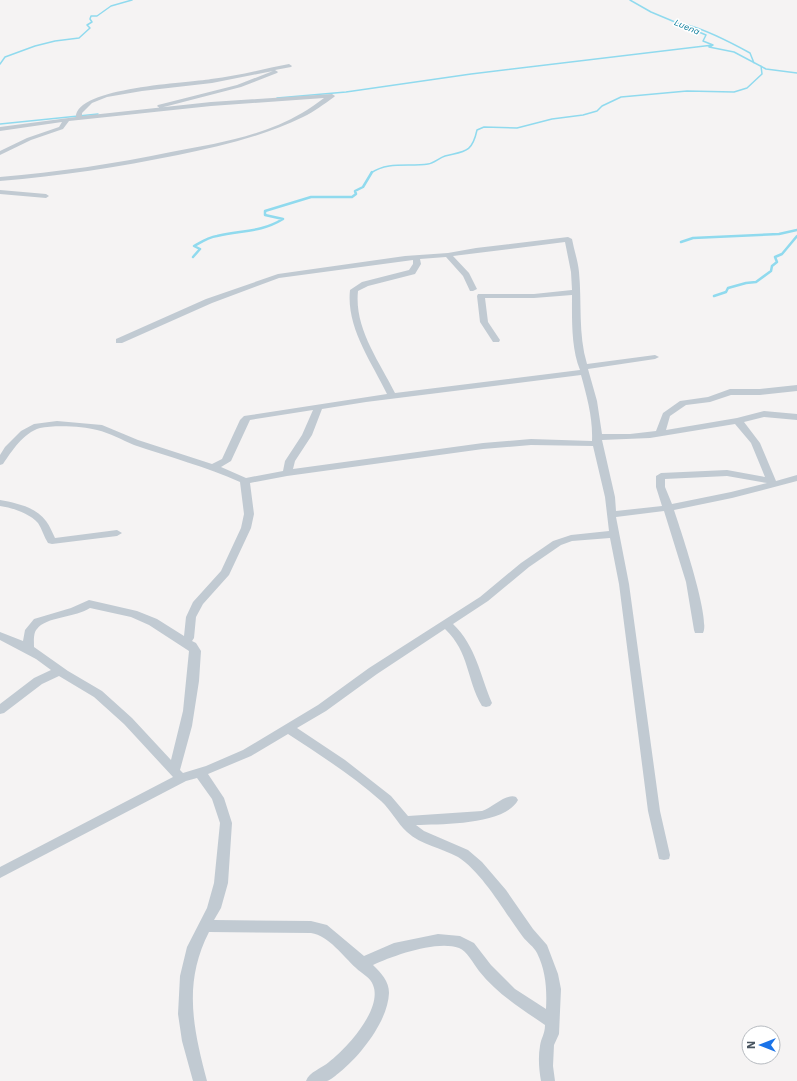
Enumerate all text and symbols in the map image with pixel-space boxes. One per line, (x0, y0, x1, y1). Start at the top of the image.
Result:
water label: Luena (673, 17, 702, 37)
north arrow (741, 1025, 781, 1065)
text: N (745, 1041, 758, 1049)

